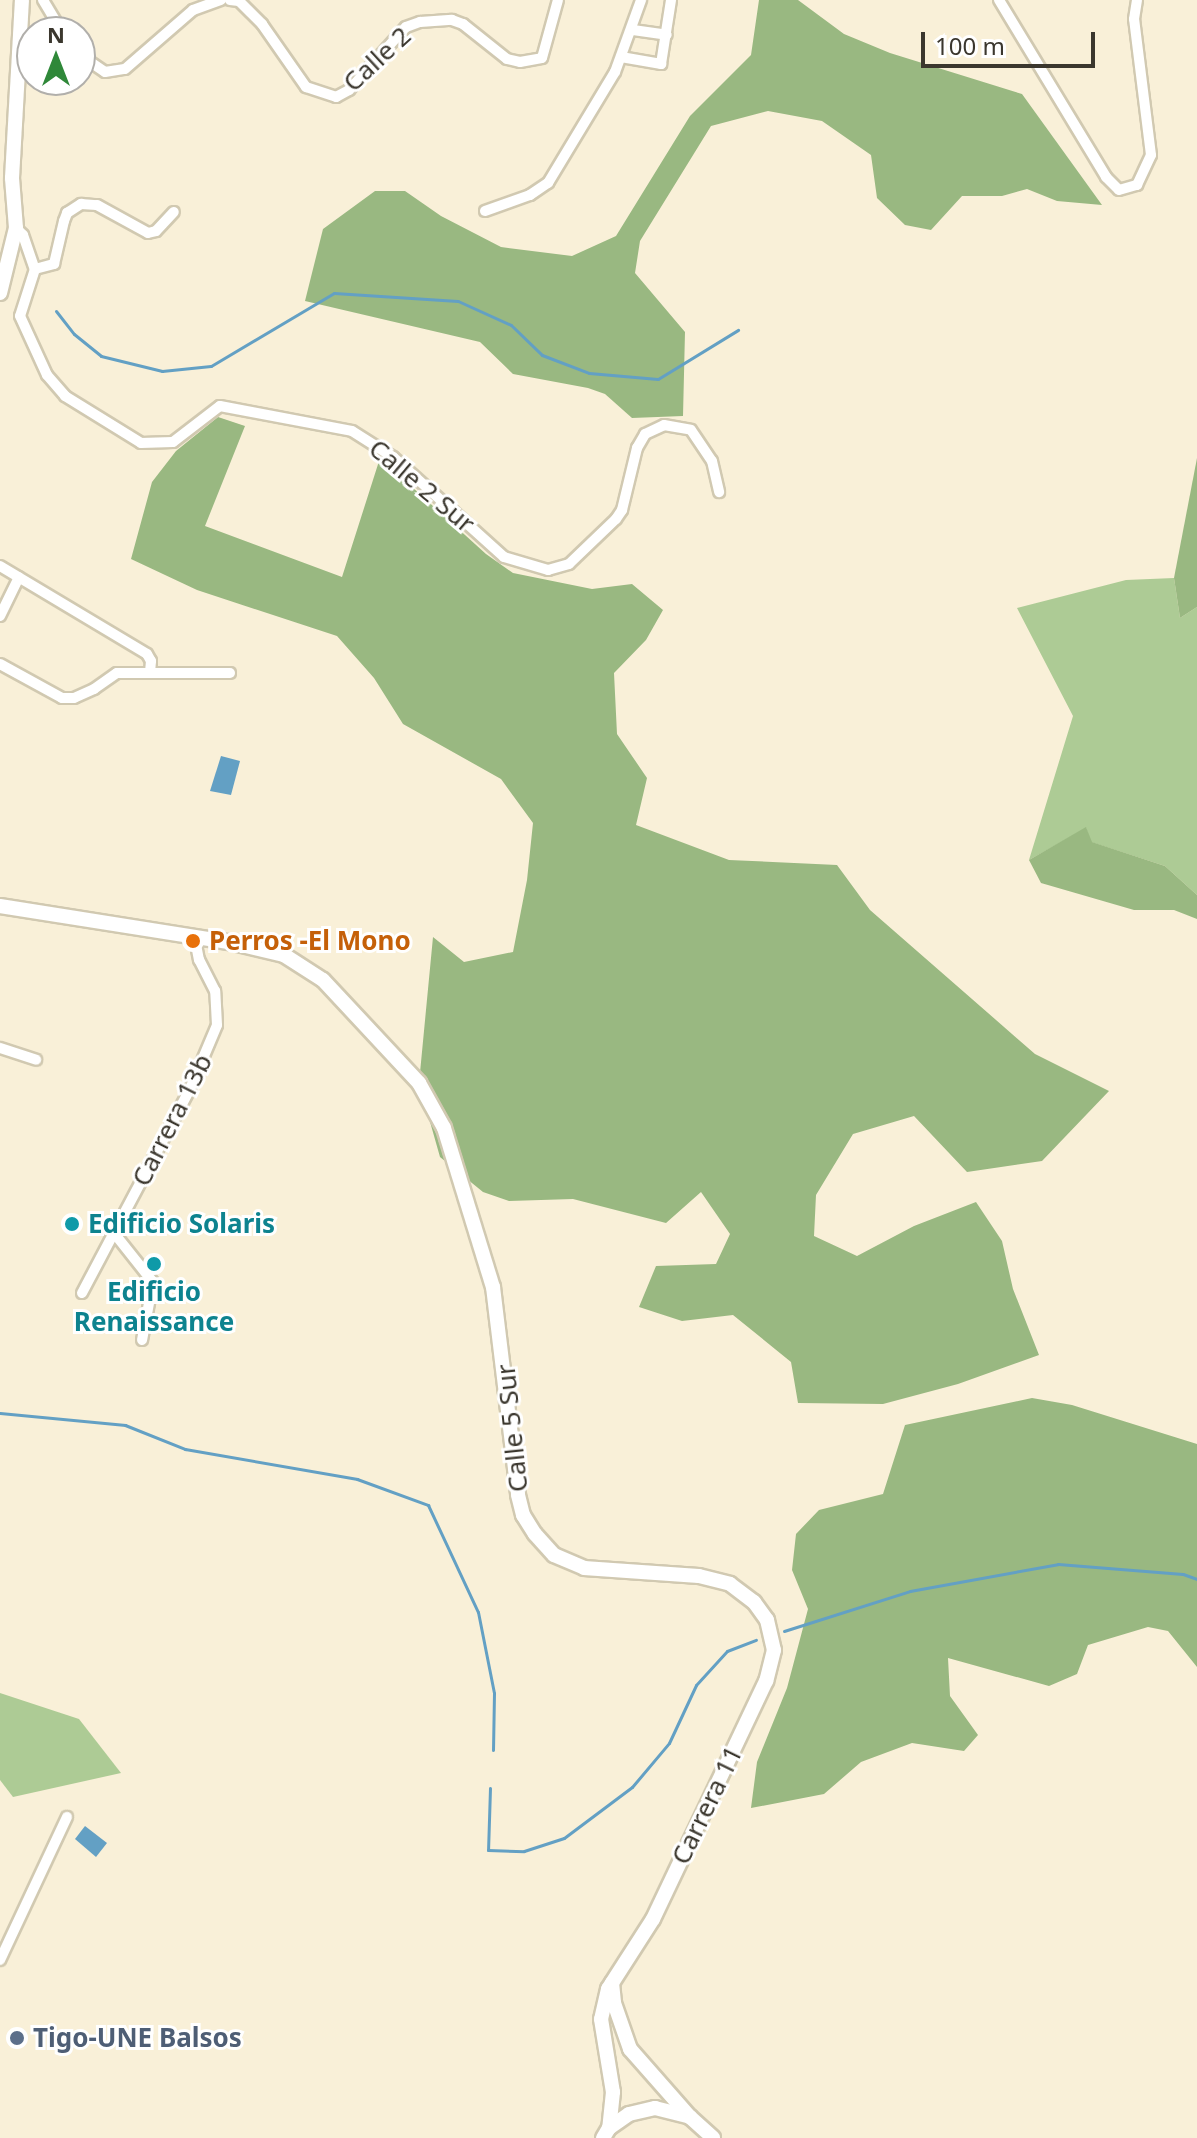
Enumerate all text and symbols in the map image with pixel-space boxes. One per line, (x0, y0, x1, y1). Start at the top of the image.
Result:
north arrow (16, 16, 96, 96)
scale bar (925, 16, 1099, 66)
text: N (47, 19, 65, 49)
street label: Calle 2 (337, 20, 417, 98)
text: 100 m (935, 29, 1005, 62)
street label: Calle 2 Sur (363, 433, 481, 539)
place label: Perros -El Mono (209, 925, 411, 957)
marker: Perros -El Mono (184, 932, 202, 950)
street label: Carrera 13b (125, 1049, 219, 1191)
place label: Edificio Solaris (88, 1208, 275, 1240)
marker: Edificio Solaris (63, 1215, 81, 1233)
marker: Edificio Renaissance (145, 1255, 163, 1273)
place label: Edificio Renaissance (74, 1276, 234, 1338)
street label: Calle 5 Sur (490, 1362, 534, 1494)
street label: Carrera 11 (665, 1741, 749, 1869)
place label: Tigo-UNE Balsos (33, 2022, 242, 2054)
marker: Tigo-UNE Balsos (8, 2029, 26, 2047)

